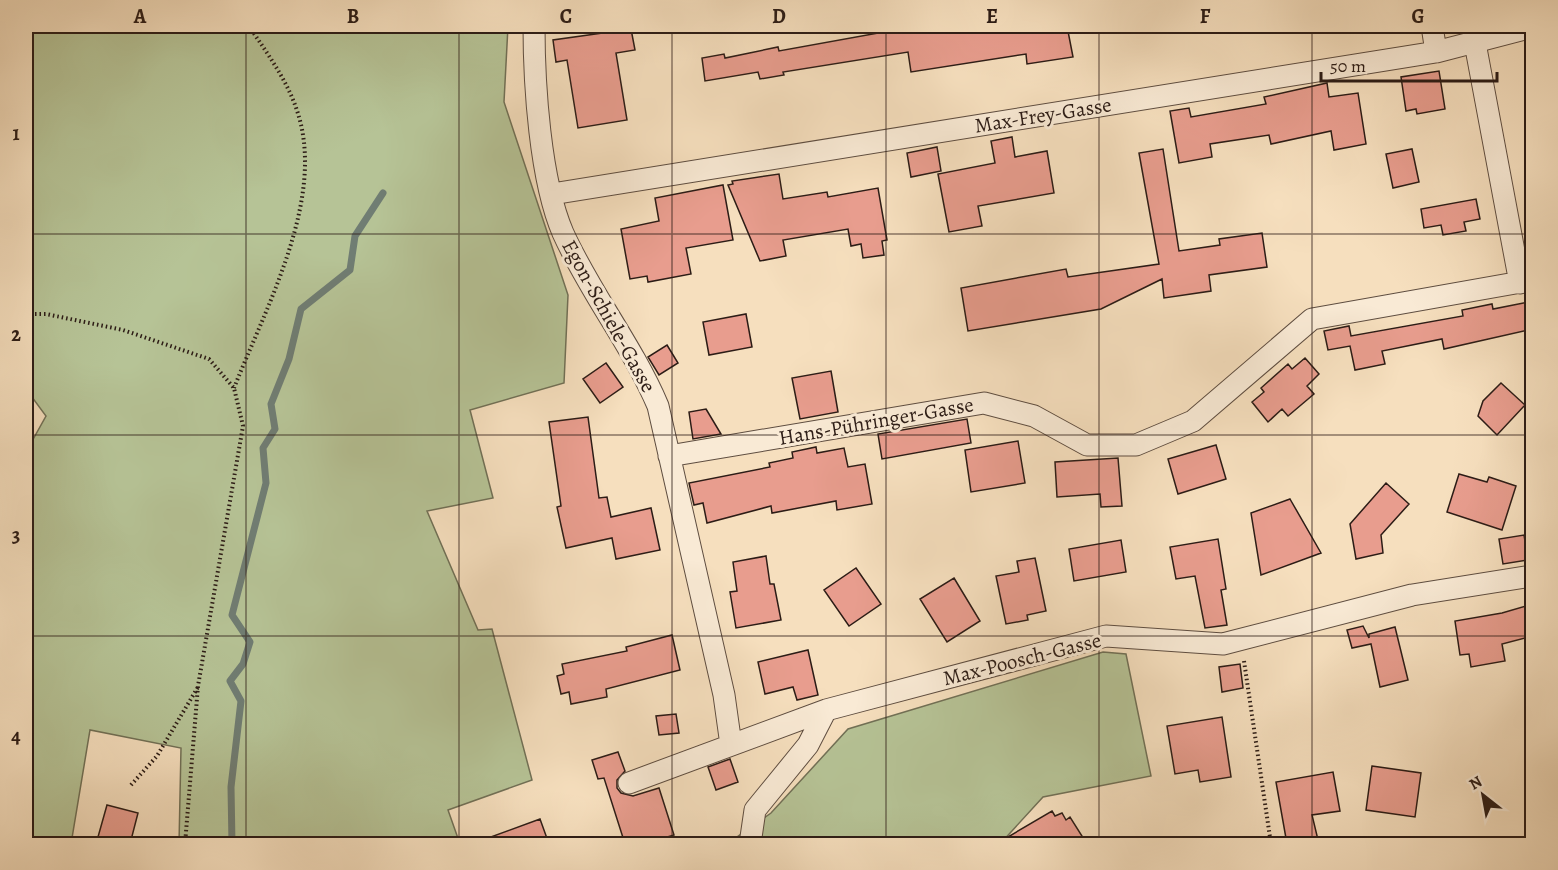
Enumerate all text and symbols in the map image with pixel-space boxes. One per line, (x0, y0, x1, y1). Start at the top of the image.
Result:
text: A (133, 3, 147, 30)
text: B (347, 3, 359, 30)
text: C (560, 3, 572, 30)
text: D (772, 3, 786, 30)
text: E (986, 3, 998, 30)
text: F (1200, 3, 1211, 30)
text: G (1411, 3, 1425, 30)
scale bar (1321, 45, 1496, 83)
text: 50 m (1330, 54, 1366, 78)
street label: Max-Frey-Gasse (973, 90, 1113, 140)
text: 1 (12, 120, 20, 147)
street label: Egon-Schiele-Gasse (555, 235, 663, 397)
text: 2 (11, 321, 21, 348)
street label: Hans-Pühringer-Gasse (776, 390, 976, 452)
text: 3 (12, 522, 20, 549)
street label: Max-Poosch-Gasse (940, 626, 1104, 692)
text: 4 (11, 723, 21, 750)
north arrow (1453, 765, 1513, 825)
text: N (1465, 770, 1487, 795)

